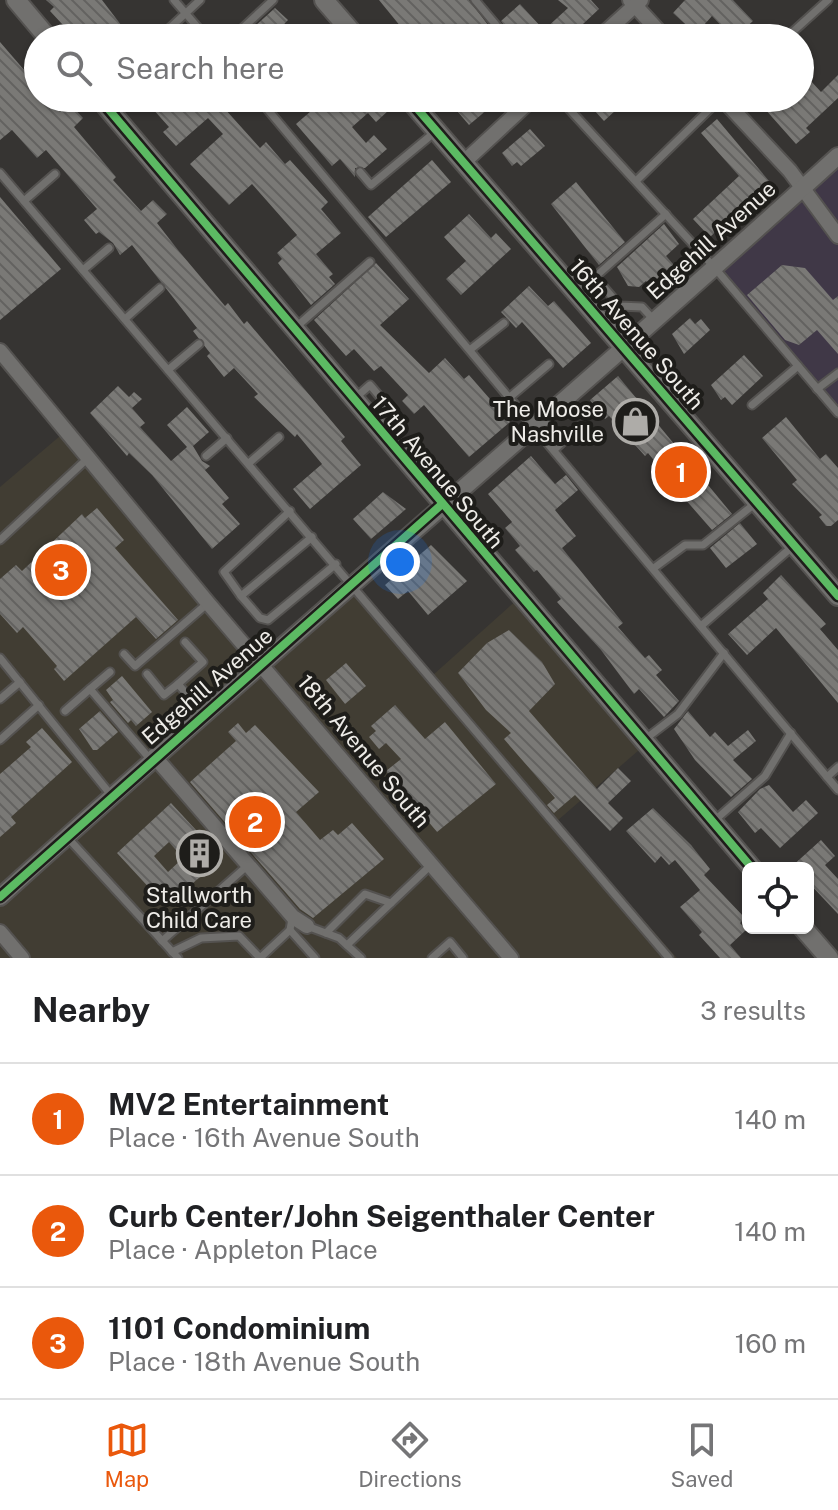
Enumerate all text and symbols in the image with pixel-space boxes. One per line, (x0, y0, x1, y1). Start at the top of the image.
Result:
search box (24, 24, 814, 112)
icon: search (52, 46, 96, 90)
text: Search here (116, 50, 284, 86)
street label: Edgehill Avenue (641, 175, 781, 305)
street label: 16th Avenue South (564, 253, 710, 415)
street label: 17th Avenue South (367, 391, 509, 553)
place label: The Moose Nashville (493, 396, 604, 447)
shop icon: The Moose Nashville (611, 398, 659, 446)
pin: 1 (655, 442, 707, 502)
pin: 3 (35, 540, 87, 600)
your location (380, 542, 420, 582)
street label: Edgehill Avenue (136, 622, 278, 750)
street label: 18th Avenue South (292, 669, 436, 833)
pin: 2 (229, 792, 281, 852)
building icon: Stallworth Child Care (175, 830, 223, 878)
map controls (742, 862, 814, 934)
button: locate (742, 862, 814, 934)
place label: Stallworth Child Care (146, 882, 252, 933)
text: Nearby (32, 990, 150, 1030)
text: 3 results (700, 995, 806, 1026)
text: MV2 Entertainment (108, 1086, 389, 1122)
text: 1 (52, 1104, 64, 1135)
text: 140 m (734, 1104, 806, 1135)
text: Place · 16th Avenue South (108, 1122, 420, 1153)
text: Curb Center/John Seigenthaler Center (108, 1198, 655, 1234)
text: 2 (50, 1216, 66, 1247)
text: 140 m (734, 1216, 806, 1247)
text: Place · Appleton Place (108, 1234, 378, 1265)
text: 1101 Condominium (108, 1310, 370, 1346)
text: 3 (49, 1328, 67, 1359)
text: 160 m (735, 1328, 806, 1359)
text: Place · 18th Avenue South (108, 1346, 420, 1377)
tab: Map (105, 1418, 149, 1492)
tab: Directions (358, 1418, 462, 1492)
tab: Saved (671, 1418, 733, 1492)

